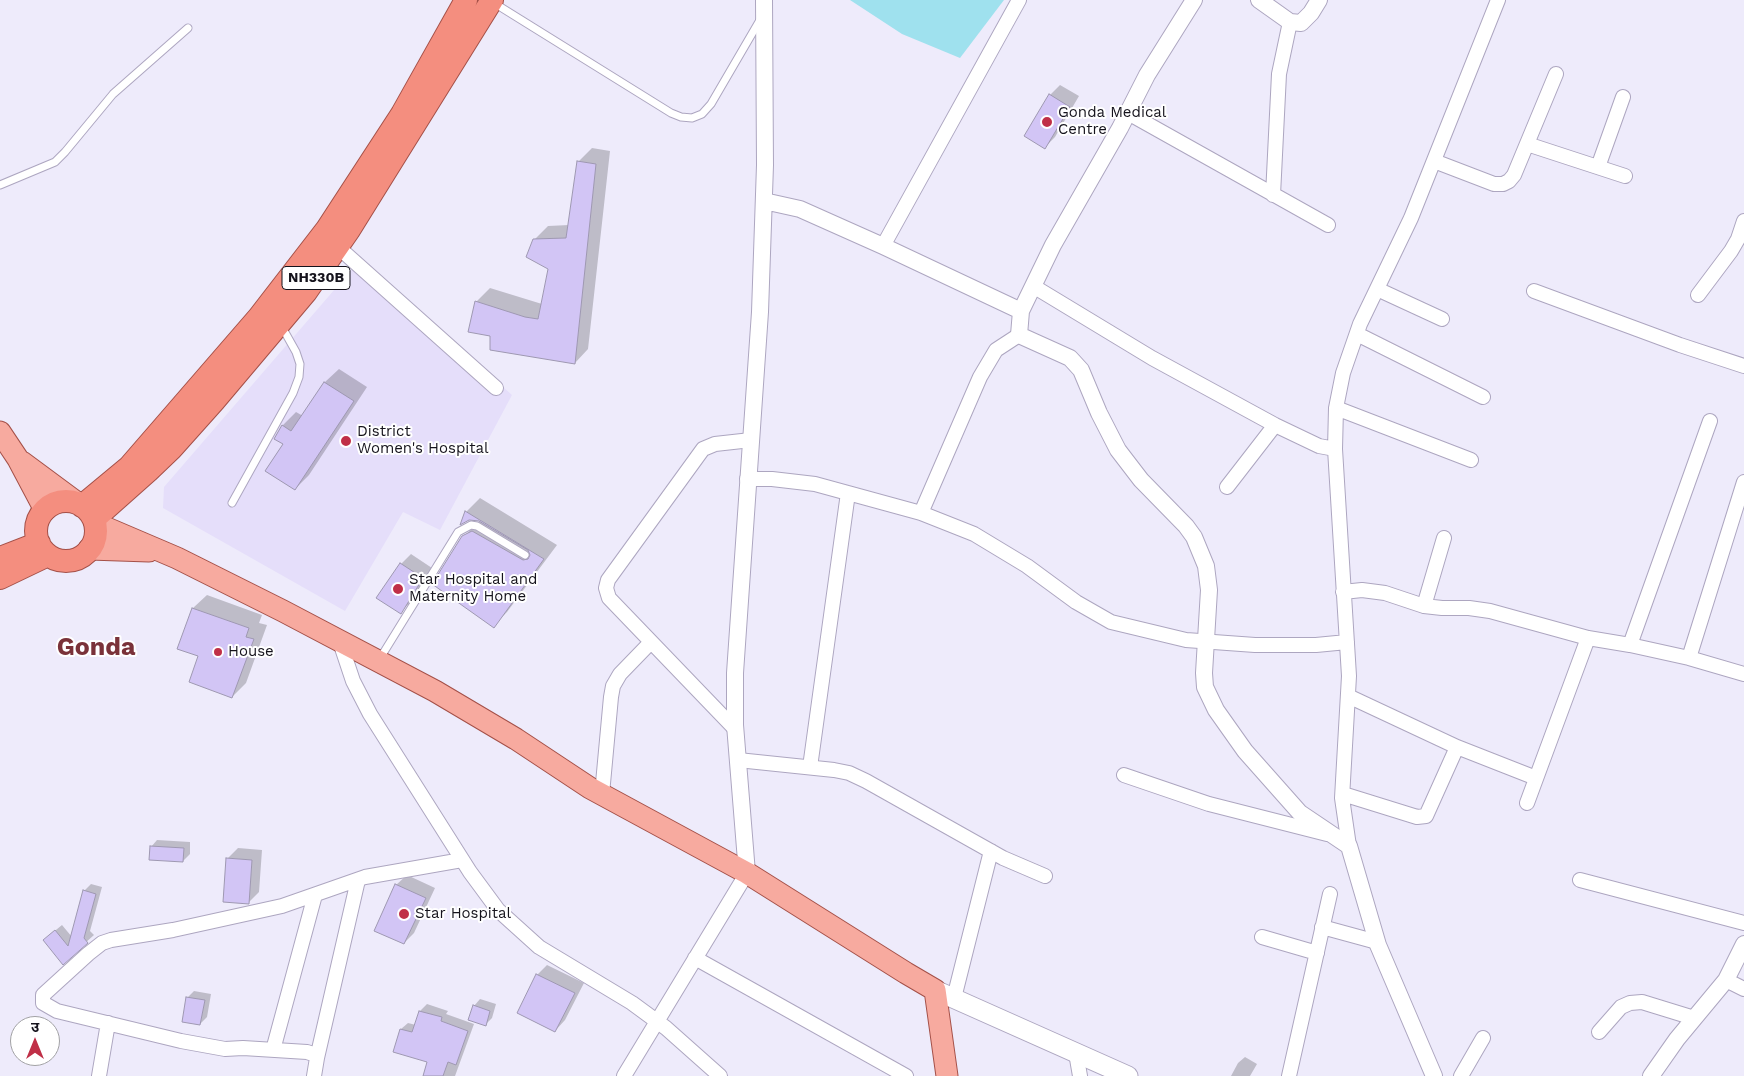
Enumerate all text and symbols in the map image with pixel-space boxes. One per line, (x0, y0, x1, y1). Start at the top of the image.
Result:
place label: Gonda Medical Centre (1058, 104, 1166, 139)
marker: Gonda Medical Centre (1040, 115, 1054, 129)
road number: NH330B (282, 266, 350, 290)
place label: District Women's Hospital (357, 423, 489, 458)
marker: District Women's Hospital (339, 434, 353, 448)
place label: Star Hospital and Maternity Home (409, 571, 537, 606)
marker: Star Hospital and Maternity Home (391, 582, 405, 596)
district label: Gonda (57, 633, 135, 663)
place label: House (228, 643, 274, 661)
marker: House (212, 646, 224, 658)
place label: Star Hospital (415, 905, 511, 923)
marker: Star Hospital (397, 907, 411, 921)
north arrow (10, 1016, 60, 1066)
text: उ (31, 1019, 39, 1035)

